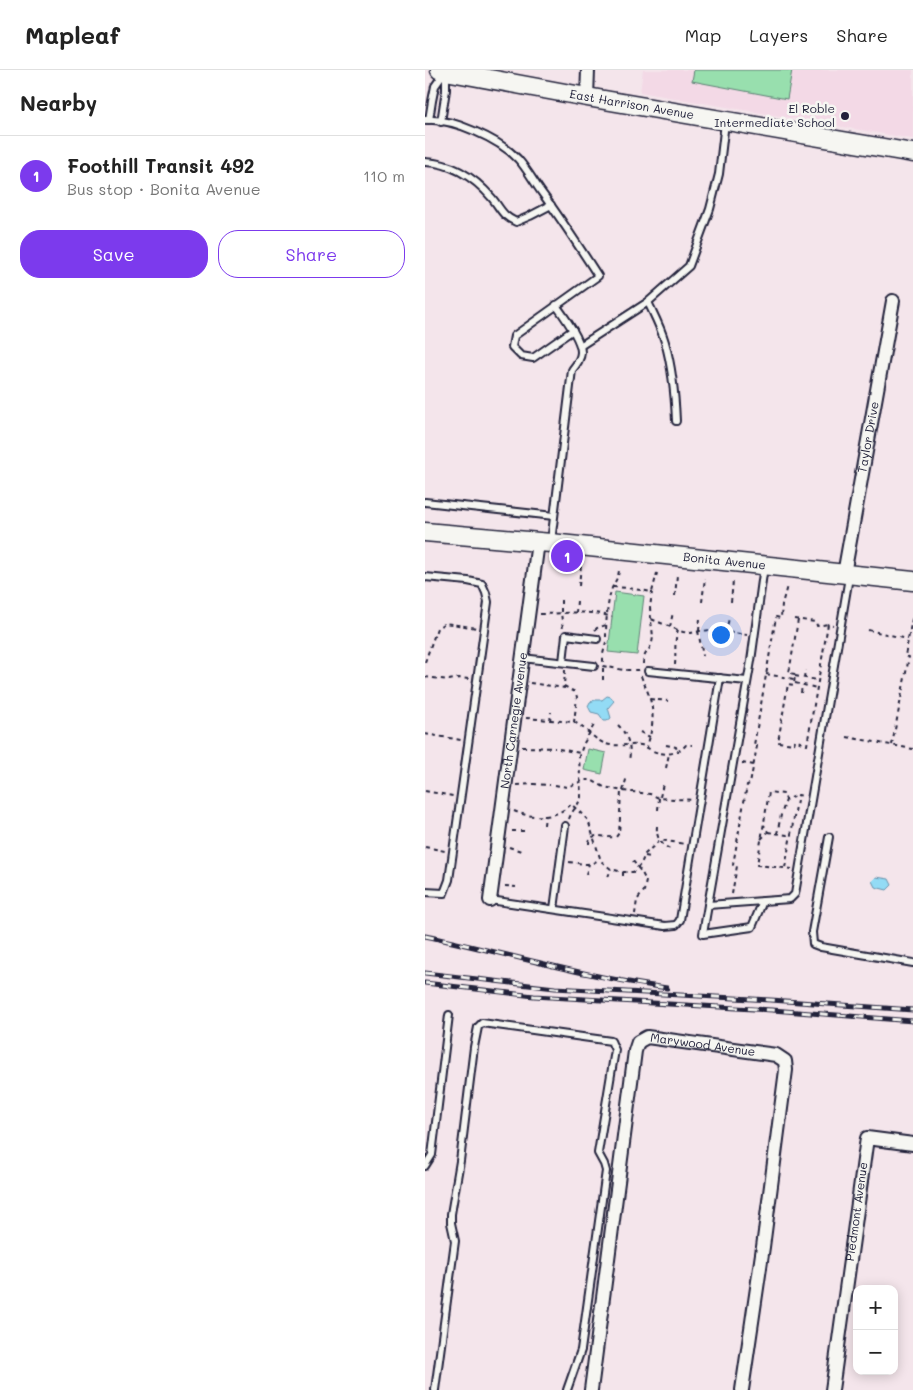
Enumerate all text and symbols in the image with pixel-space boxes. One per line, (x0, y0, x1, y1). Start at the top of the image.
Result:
text: Mapleaf (25, 19, 120, 50)
text: Map (685, 23, 721, 47)
text: Layers (749, 23, 808, 47)
text: Share (836, 23, 888, 47)
street label: East Harrison Avenue (568, 85, 696, 122)
text: Nearby (20, 89, 97, 116)
place label: El Roble Intermediate School (714, 100, 835, 130)
marker: El Roble Intermediate School (839, 110, 851, 122)
text: Foothill Transit 492 (67, 153, 254, 178)
text: 1 (32, 165, 40, 186)
text: 110 m (363, 165, 405, 186)
text: Bus stop · Bonita Avenue (67, 178, 261, 199)
button: Save (20, 230, 208, 278)
button: Share (218, 230, 405, 278)
street label: Taylor Drive (853, 400, 882, 474)
pin: 1 (551, 537, 583, 575)
street label: Bonita Avenue (683, 548, 767, 573)
your location (708, 622, 734, 648)
street label: North Carnegie Avenue (496, 651, 530, 790)
street label: Marywood Avenue (649, 1029, 757, 1059)
street label: Piedmont Avenue (841, 1161, 871, 1262)
map controls (853, 1285, 898, 1375)
button: + (853, 1285, 898, 1330)
button: − (853, 1330, 898, 1375)

